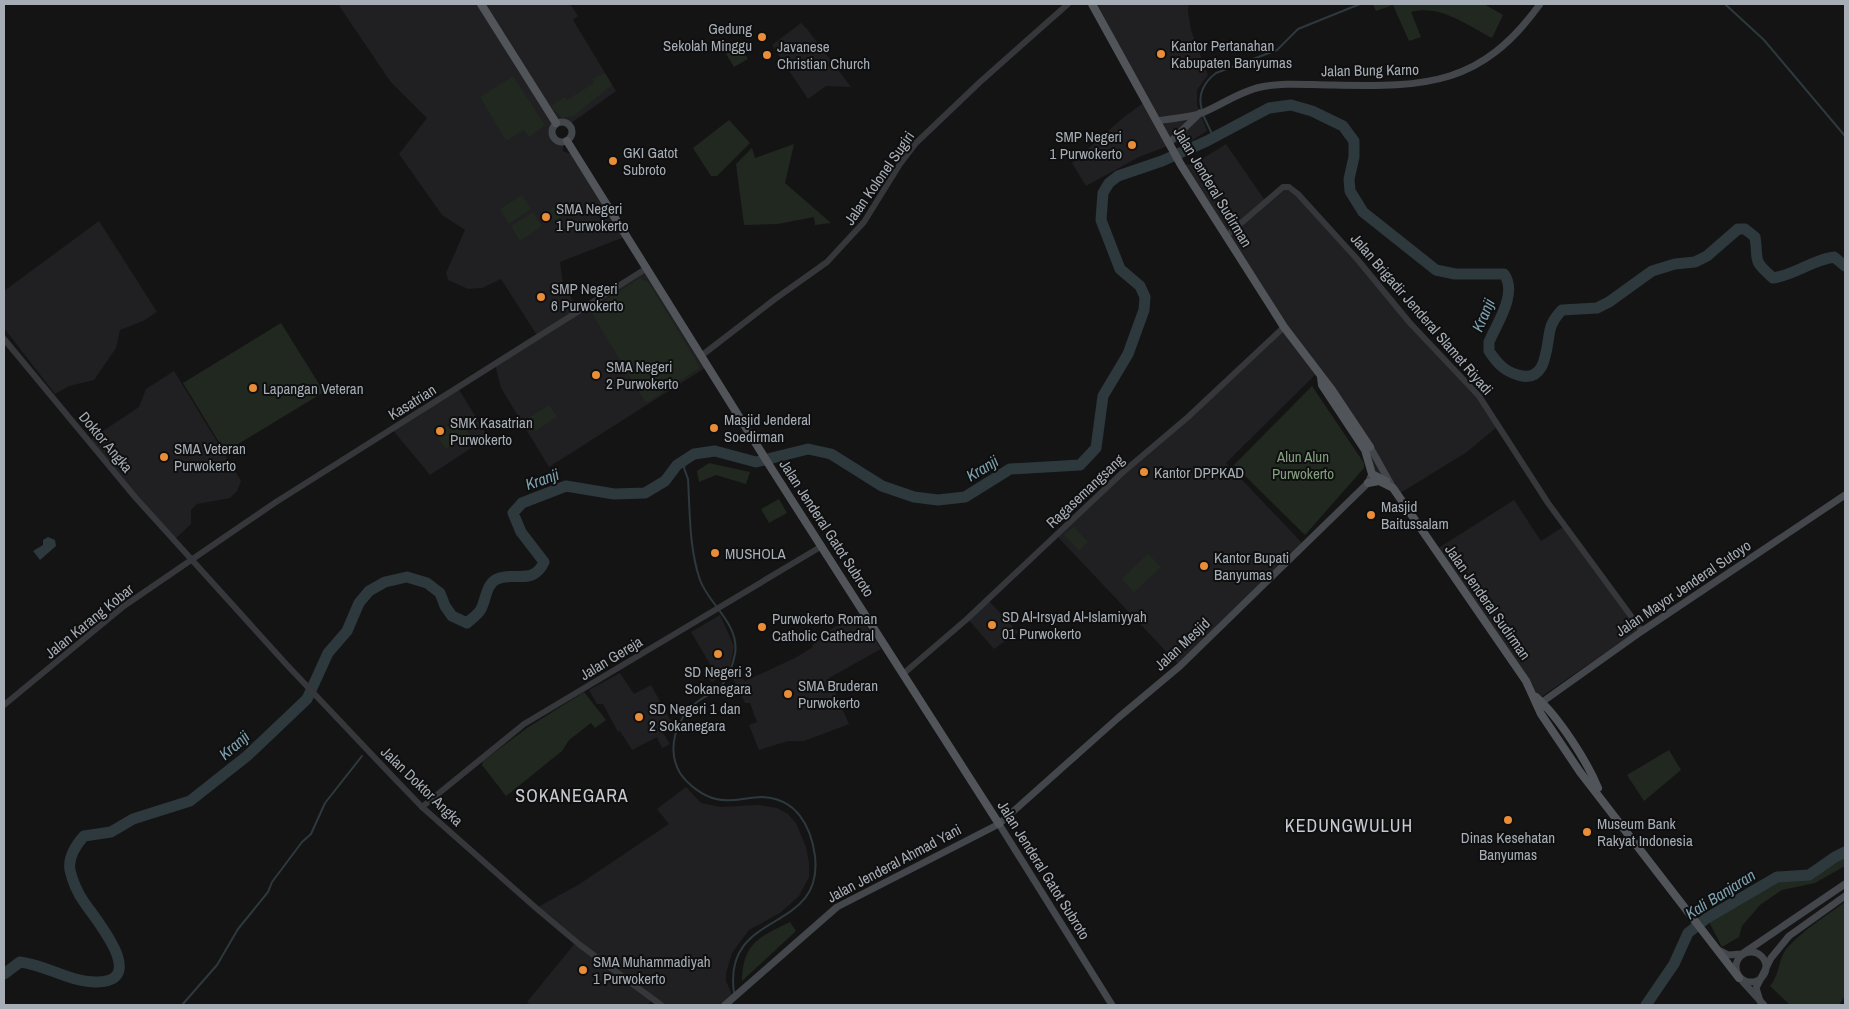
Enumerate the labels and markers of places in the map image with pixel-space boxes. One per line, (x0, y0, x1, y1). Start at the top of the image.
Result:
place label: Gedung Sekolah Minggu (663, 18, 752, 56)
marker: Gedung Sekolah Minggu (756, 31, 768, 43)
place label: Kantor Pertanahan Kabupaten Banyumas (1171, 35, 1292, 73)
place label: Javanese Christian Church (777, 36, 870, 74)
marker: Kantor Pertanahan Kabupaten Banyumas (1155, 48, 1167, 60)
marker: Javanese Christian Church (761, 49, 773, 61)
place label: SMP Negeri 1 Purwokerto (1050, 126, 1122, 164)
marker: SMP Negeri 1 Purwokerto (1126, 139, 1138, 151)
place label: GKI Gatot Subroto (623, 142, 678, 180)
marker: GKI Gatot Subroto (607, 155, 619, 167)
place label: SMA Negeri 1 Purwokerto (556, 198, 629, 236)
marker: SMA Negeri 1 Purwokerto (540, 211, 552, 223)
place label: SMP Negeri 6 Purwokerto (551, 278, 624, 316)
marker: SMP Negeri 6 Purwokerto (535, 291, 547, 303)
place label: SMA Negeri 2 Purwokerto (606, 356, 679, 394)
marker: SMA Negeri 2 Purwokerto (590, 369, 602, 381)
place label: Lapangan Veteran (263, 378, 364, 399)
marker: Lapangan Veteran (247, 382, 259, 394)
place label: Masjid Jenderal Soedirman (724, 409, 811, 447)
place label: SMK Kasatrian Purwokerto (450, 412, 533, 450)
marker: Masjid Jenderal Soedirman (708, 422, 720, 434)
marker: SMK Kasatrian Purwokerto (434, 425, 446, 437)
place label: SMA Veteran Purwokerto (174, 438, 246, 476)
marker: SMA Veteran Purwokerto (158, 451, 170, 463)
place label: Kantor DPPKAD (1154, 462, 1244, 483)
marker: Kantor DPPKAD (1138, 466, 1150, 478)
place label: Masjid Baitussalam (1381, 496, 1449, 534)
marker: Masjid Baitussalam (1365, 509, 1377, 521)
place label: MUSHOLA (725, 543, 787, 564)
marker: MUSHOLA (709, 547, 721, 559)
place label: Kantor Bupati Banyumas (1214, 547, 1289, 585)
marker: Kantor Bupati Banyumas (1198, 560, 1210, 572)
place label: SD Al-Irsyad Al-Islamiyyah 01 Purwokerto (1002, 606, 1147, 644)
place label: Purwokerto Roman Catholic Cathedral (772, 608, 877, 646)
marker: SD Al-Irsyad Al-Islamiyyah 01 Purwokerto (986, 619, 998, 631)
marker: Purwokerto Roman Catholic Cathedral (756, 621, 768, 633)
marker: SD Negeri 3 Sokanegara (712, 648, 724, 660)
place label: SD Negeri 3 Sokanegara (684, 661, 752, 699)
place label: SMA Bruderan Purwokerto (798, 675, 878, 713)
marker: SMA Bruderan Purwokerto (782, 688, 794, 700)
place label: SD Negeri 1 dan 2 Sokanegara (649, 698, 741, 736)
marker: SD Negeri 1 dan 2 Sokanegara (633, 711, 645, 723)
place label: Museum Bank Rakyat Indonesia (1597, 813, 1693, 851)
marker: Dinas Kesehatan Banyumas (1502, 814, 1514, 826)
marker: Museum Bank Rakyat Indonesia (1581, 826, 1593, 838)
place label: Dinas Kesehatan Banyumas (1461, 827, 1555, 865)
place label: SMA Muhammadiyah 1 Purwokerto (593, 951, 711, 989)
marker: SMA Muhammadiyah 1 Purwokerto (577, 964, 589, 976)

